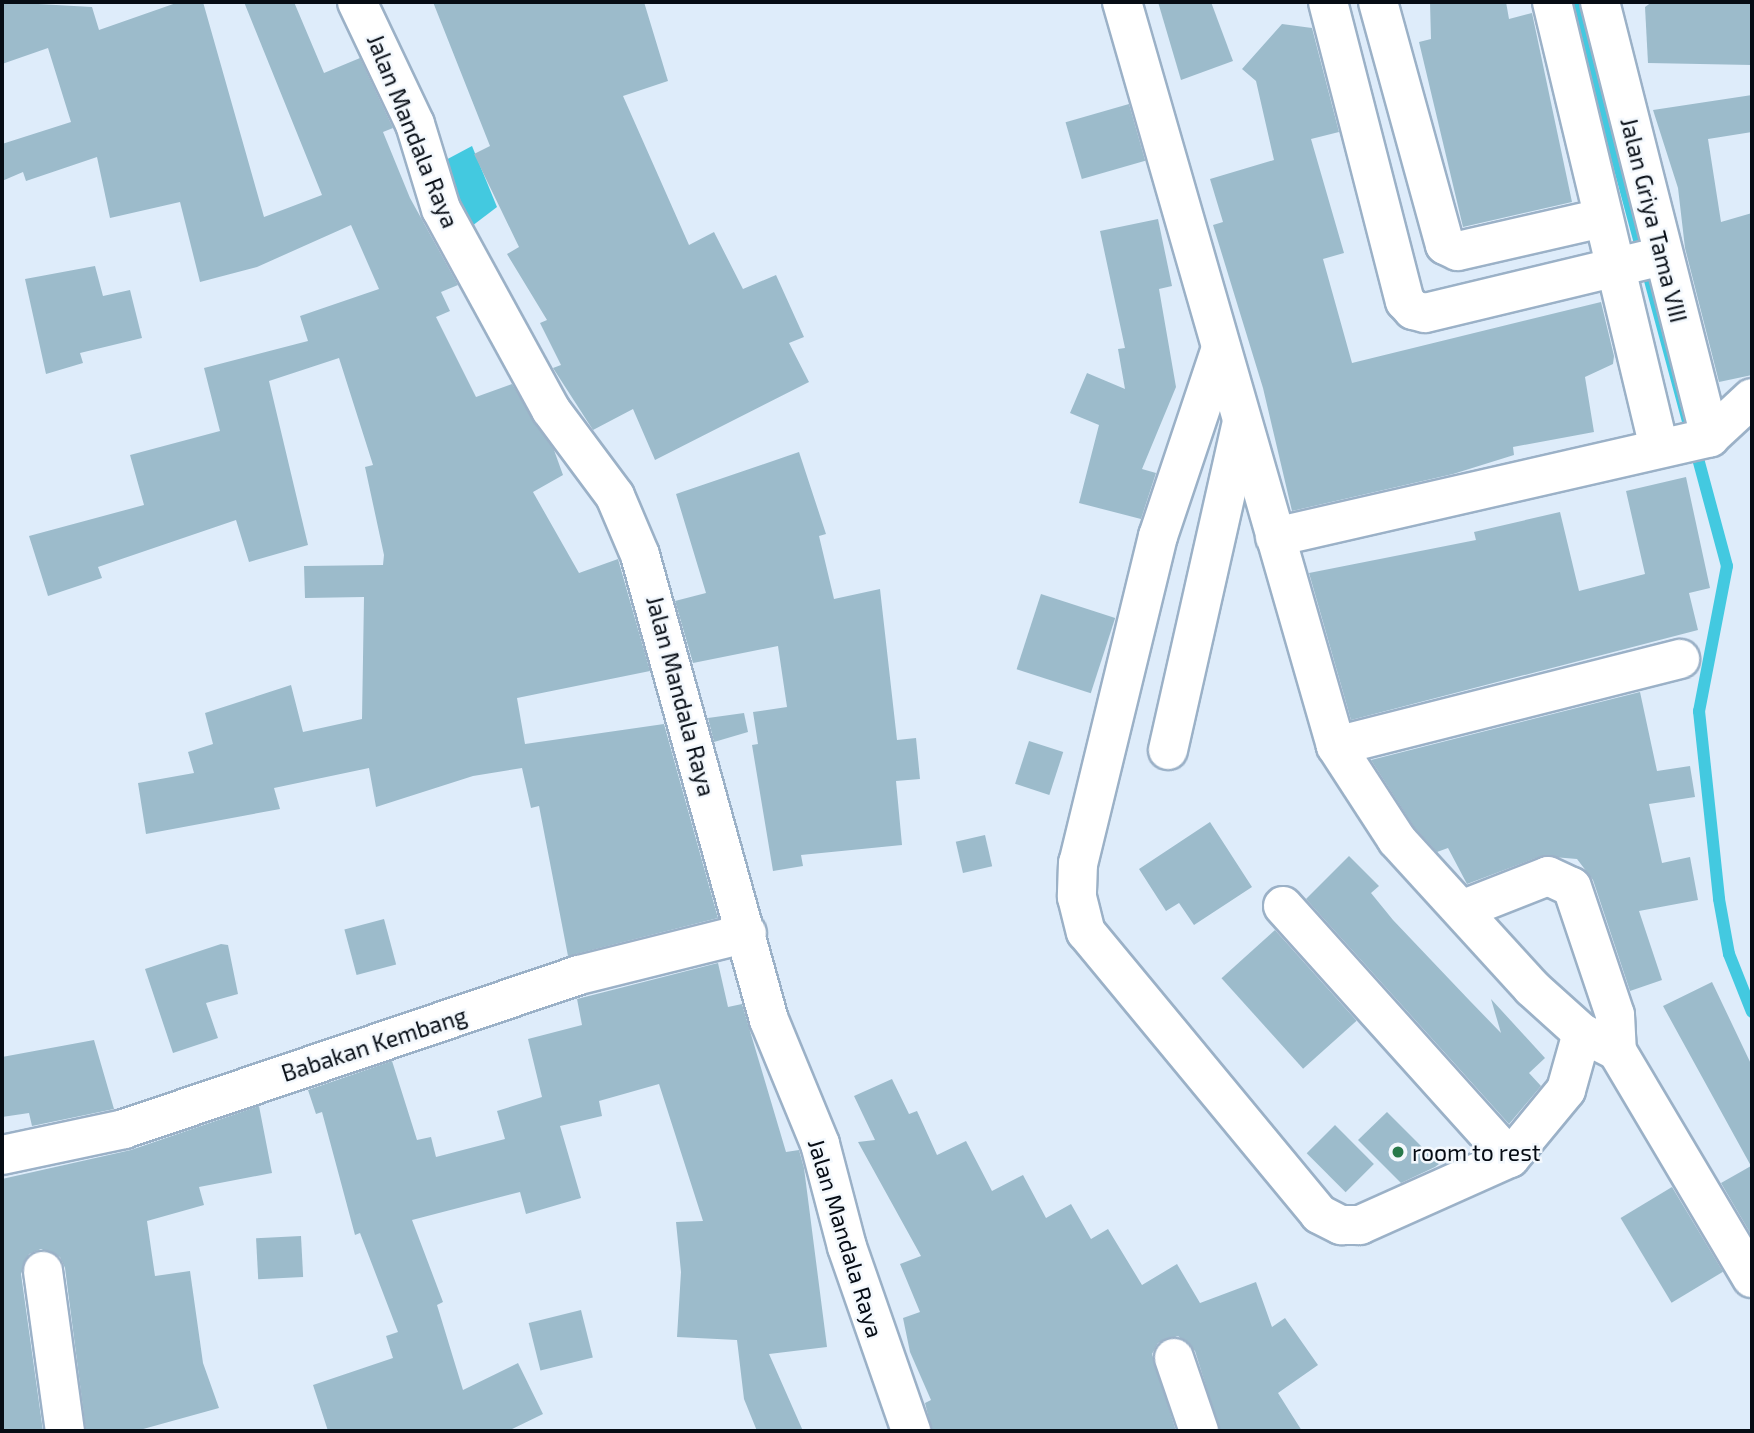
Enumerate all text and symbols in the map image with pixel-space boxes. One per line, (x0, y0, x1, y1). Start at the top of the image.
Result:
street label: Jalan Mandala Raya (362, 30, 464, 232)
street label: Jalan Griya Tama VIII (1615, 114, 1693, 326)
street label: Jalan Mandala Raya (641, 593, 721, 799)
street label: Babakan Kembang (278, 1001, 470, 1087)
street label: Jalan Mandala Raya (803, 1135, 889, 1341)
place label: room to rest (1412, 1138, 1541, 1166)
marker: room to rest (1390, 1144, 1406, 1160)

